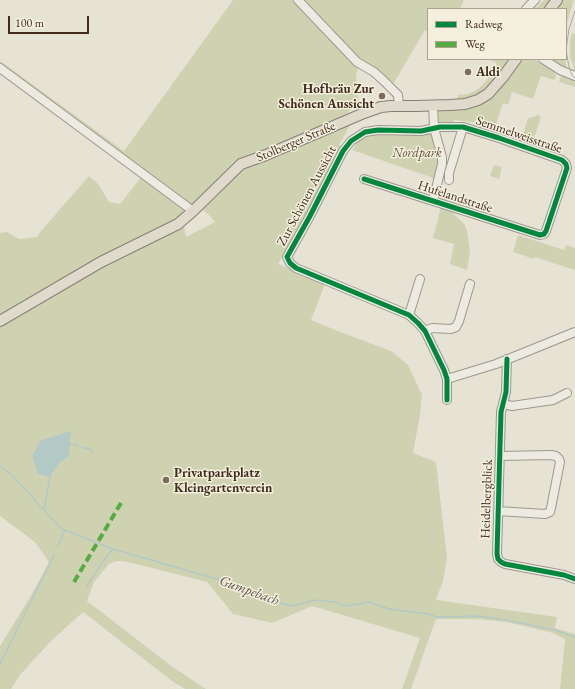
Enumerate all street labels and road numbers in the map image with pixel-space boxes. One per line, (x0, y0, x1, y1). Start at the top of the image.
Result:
street label: Semmelweisstraße (474, 113, 564, 157)
street label: Stolberger Straße (254, 118, 338, 166)
street label: Zur Schönen Aussicht (274, 143, 340, 249)
street label: Hufelandstraße (416, 178, 494, 216)
street label: Heidelbergblick (478, 459, 496, 539)

